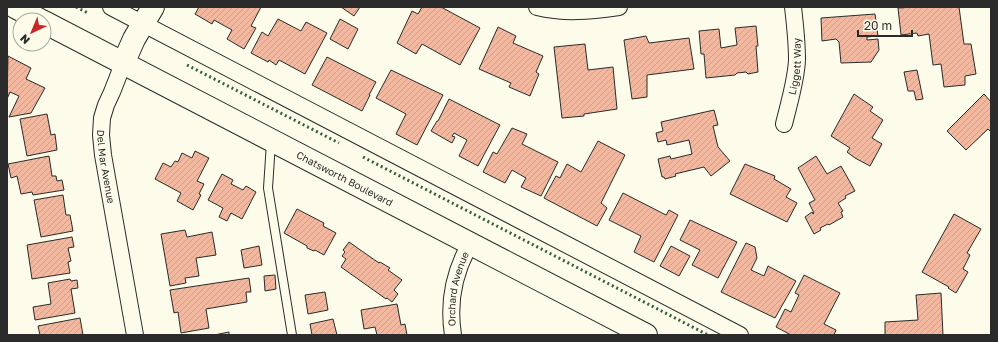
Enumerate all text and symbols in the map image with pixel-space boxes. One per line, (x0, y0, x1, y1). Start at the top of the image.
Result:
north arrow (12, 12, 52, 52)
scale bar (858, 12, 912, 38)
text: 20 m (864, 18, 892, 33)
text: N (17, 32, 32, 47)
street label: Liggett Way (786, 37, 803, 96)
street label: Del Mar Avenue (95, 129, 118, 205)
street label: Chatsworth Boulevard (295, 148, 395, 208)
street label: Orchard Avenue (445, 249, 471, 327)

